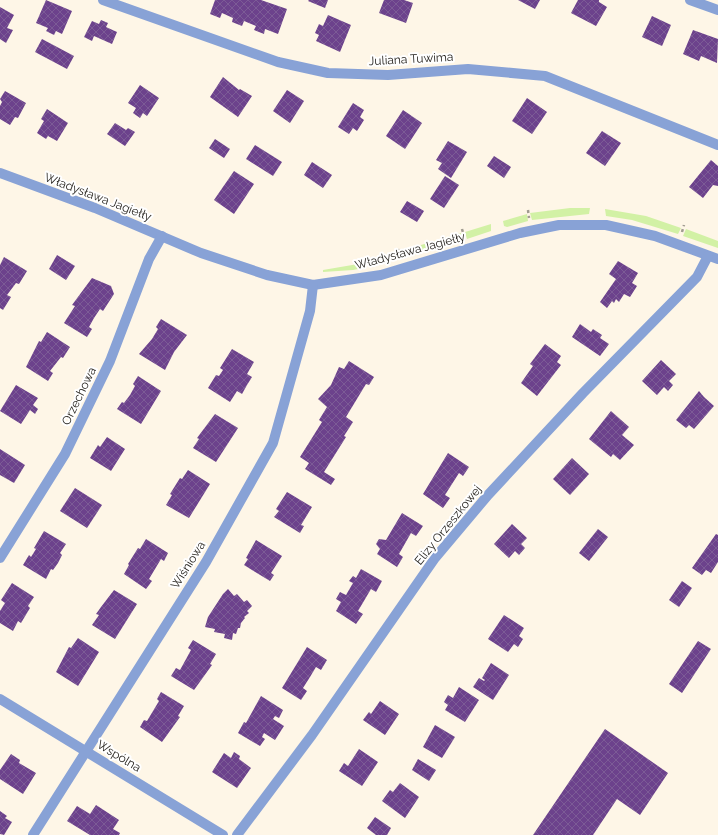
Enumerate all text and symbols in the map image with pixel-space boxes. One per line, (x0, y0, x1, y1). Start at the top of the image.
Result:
street label: Juliana Tuwima (368, 50, 454, 68)
street label: Władysława Jagiełły (42, 170, 154, 224)
street label: Władysława Jagiełły (353, 229, 467, 272)
street label: Orzechowa (59, 365, 99, 427)
street label: Elizy Orzeszkowej (412, 482, 484, 568)
street label: Wiśniowa (168, 539, 208, 591)
street label: Wspólna (94, 737, 144, 775)

